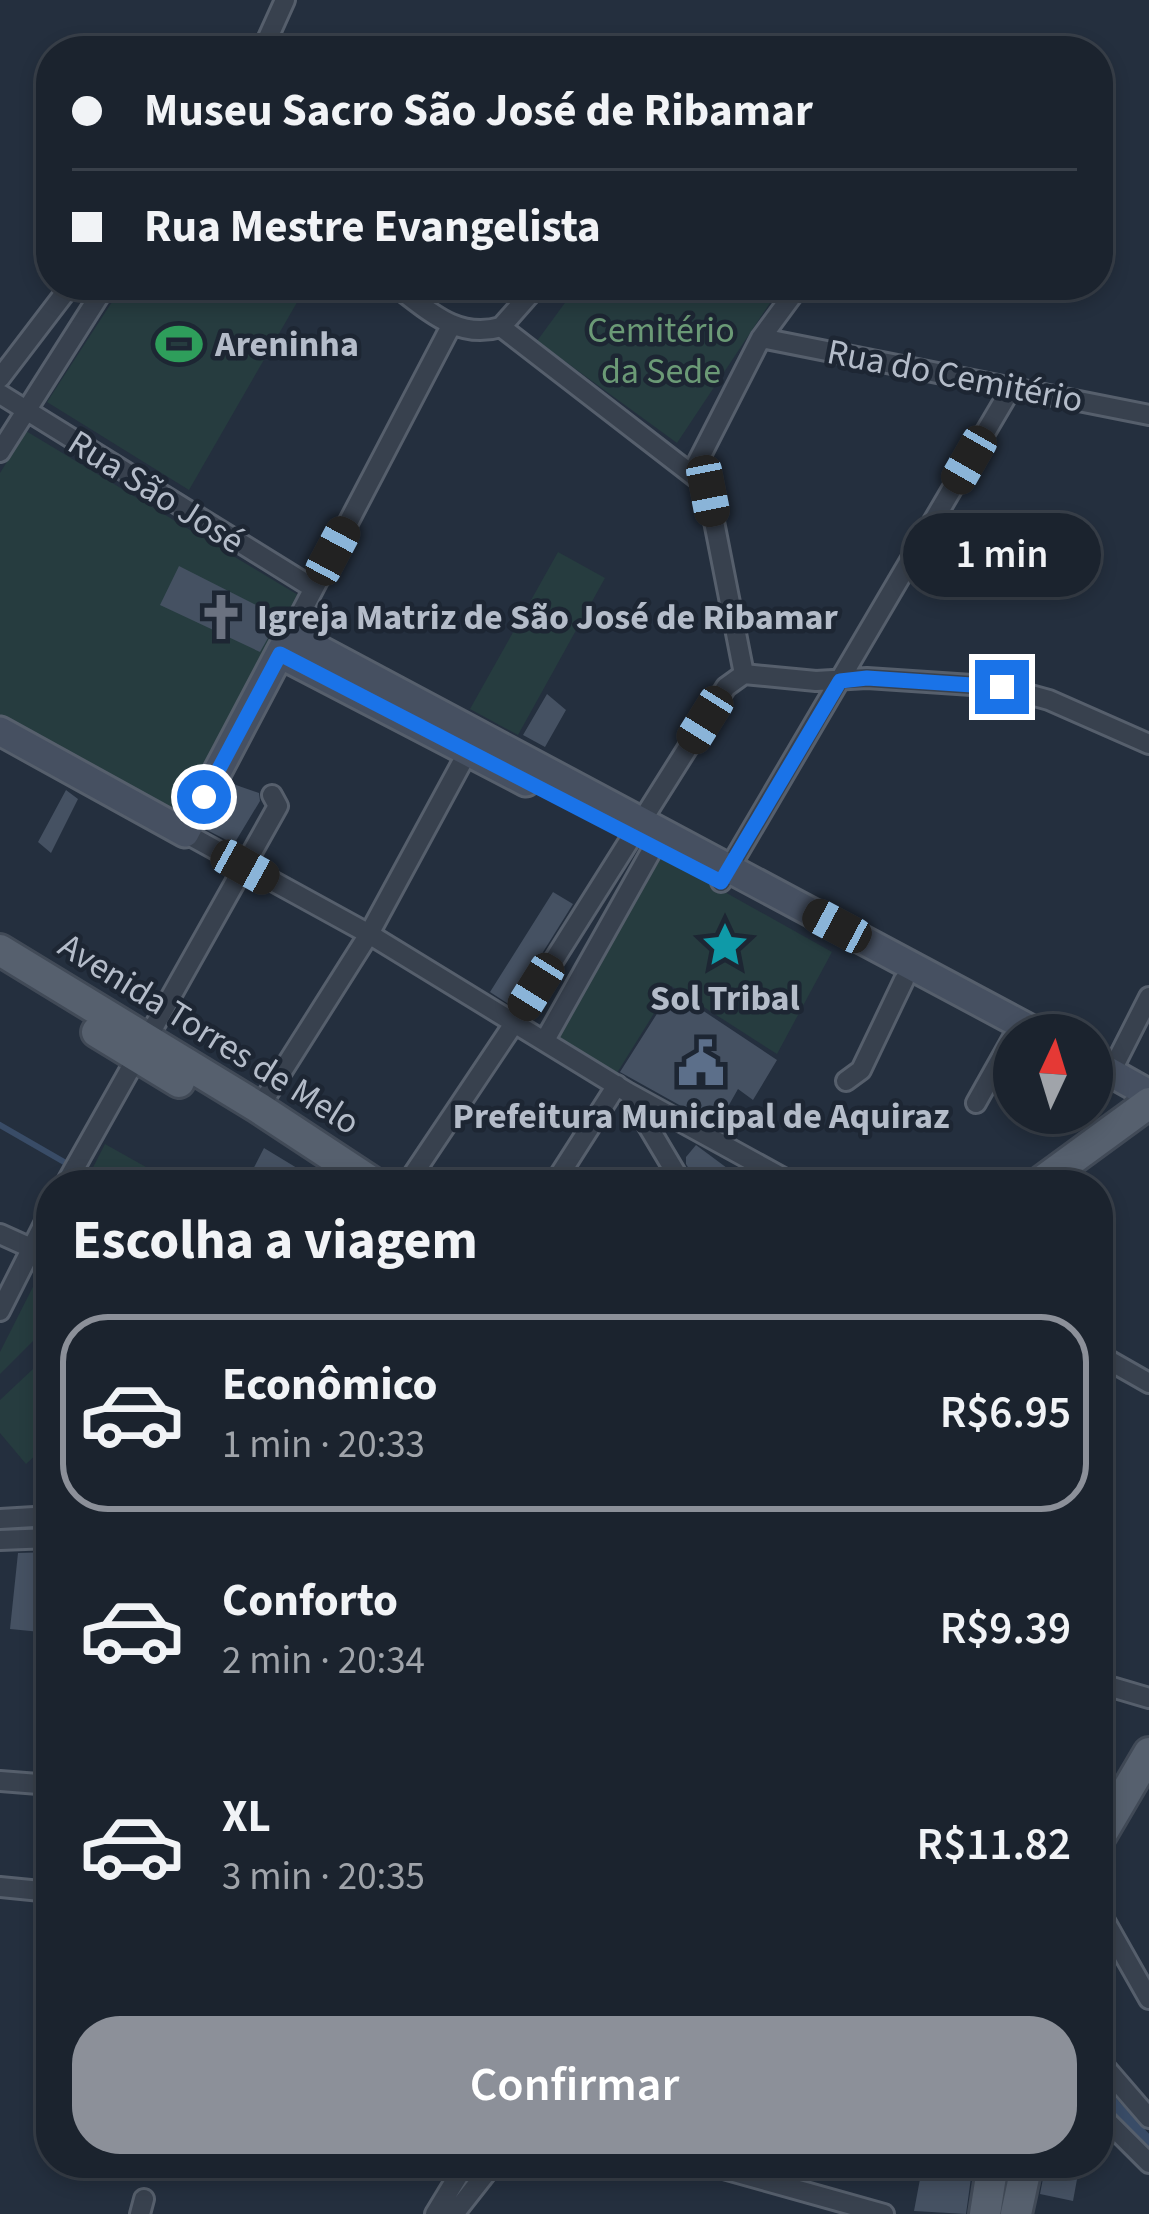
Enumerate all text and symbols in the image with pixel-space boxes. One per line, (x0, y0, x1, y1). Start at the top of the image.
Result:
text: Museu Sacro São José de Ribamar (144, 79, 813, 143)
text: Rua Mestre Evangelista (144, 195, 601, 259)
park label: Cemitério da Sede (587, 305, 735, 397)
sports icon: Areninha (154, 319, 204, 369)
place label: Areninha (214, 319, 359, 370)
street label: Rua do Cemitério (823, 326, 1087, 426)
street label: Rua São José (58, 418, 254, 566)
car (935, 420, 1003, 500)
car (683, 452, 733, 530)
car (300, 511, 366, 591)
callout: 1 min (903, 513, 1101, 597)
text: 1 min (956, 527, 1048, 583)
church icon: Igreja Matriz de São José de Ribamar (196, 592, 246, 642)
place label: Igreja Matriz de São José de Ribamar (257, 592, 838, 643)
route end (975, 660, 1029, 714)
car (671, 680, 739, 760)
route start (177, 770, 231, 824)
car (205, 834, 285, 900)
car (797, 893, 877, 959)
place icon: Sol Tribal (700, 920, 750, 970)
street label: Avenida Torres de Melo (49, 921, 369, 1147)
car (502, 947, 570, 1027)
place label: Sol Tribal (650, 973, 800, 1024)
north arrow (993, 1014, 1113, 1134)
map controls (993, 1014, 1113, 1134)
public building icon: Prefeitura Municipal de Aquiraz (676, 1038, 726, 1088)
place label: Prefeitura Municipal de Aquiraz (453, 1091, 949, 1142)
text: Escolha a viagem (72, 1203, 478, 1280)
text: Econômico (222, 1353, 438, 1417)
icon: car (78, 1359, 186, 1467)
text: R$6.95 (940, 1381, 1071, 1445)
text: 1 min · 20:33 (222, 1417, 425, 1473)
text: Conforto (222, 1569, 398, 1633)
icon: car (78, 1575, 186, 1683)
text: R$9.39 (940, 1597, 1071, 1661)
text: 2 min · 20:34 (222, 1633, 425, 1689)
text: XL (222, 1785, 271, 1849)
icon: car (78, 1791, 186, 1899)
text: R$11.82 (917, 1813, 1071, 1877)
text: 3 min · 20:35 (222, 1849, 425, 1905)
button: Confirmar (72, 2016, 1077, 2154)

